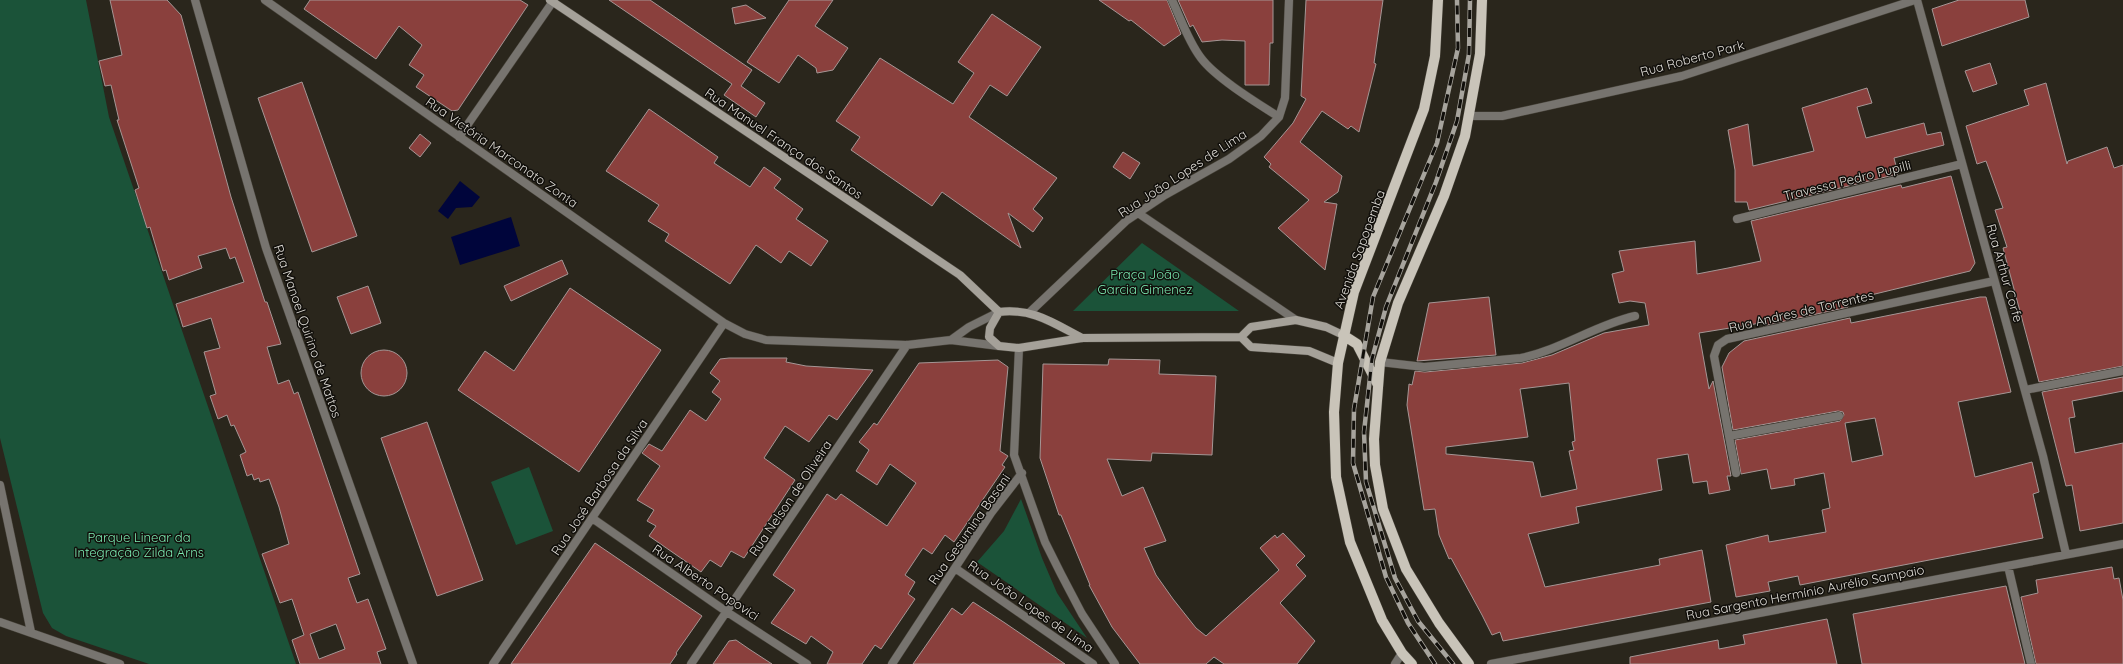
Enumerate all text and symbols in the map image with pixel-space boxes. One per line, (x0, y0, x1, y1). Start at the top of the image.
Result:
street label: Rua Roberto Park (1638, 36, 1746, 80)
street label: Rua Manuel França dos Santos (702, 84, 866, 202)
street label: Rua Victória Marconato Zonta (423, 93, 581, 211)
street label: Rua João Lopes de Lima (1115, 125, 1249, 221)
street label: Travessa Pedro Pupilli (1782, 156, 1912, 204)
street label: Avenida Sapopemba (1330, 187, 1388, 311)
street label: Rua Arthur Corfe (1983, 222, 2027, 324)
street label: Rua Manoel Quirino de Mattos (271, 242, 345, 420)
park label: Praça João Garcia Gimenez (1098, 266, 1192, 297)
street label: Rua Andres de Torrentes (1727, 287, 1875, 335)
street label: Rua José Barbosa da Silva (547, 416, 651, 558)
street label: Rua Nelson de Oliveira (745, 437, 835, 559)
street label: Rua Gesumina Basani (925, 471, 1013, 587)
park label: Parque Linear da Integração Zilda Arns (74, 529, 204, 560)
street label: Rua Alberto Popovici (650, 540, 762, 624)
street label: Rua João Lopes de Lima (965, 556, 1097, 656)
street label: Rua Sargento Hermínio Aurélio Sampaio (1685, 561, 1926, 623)

